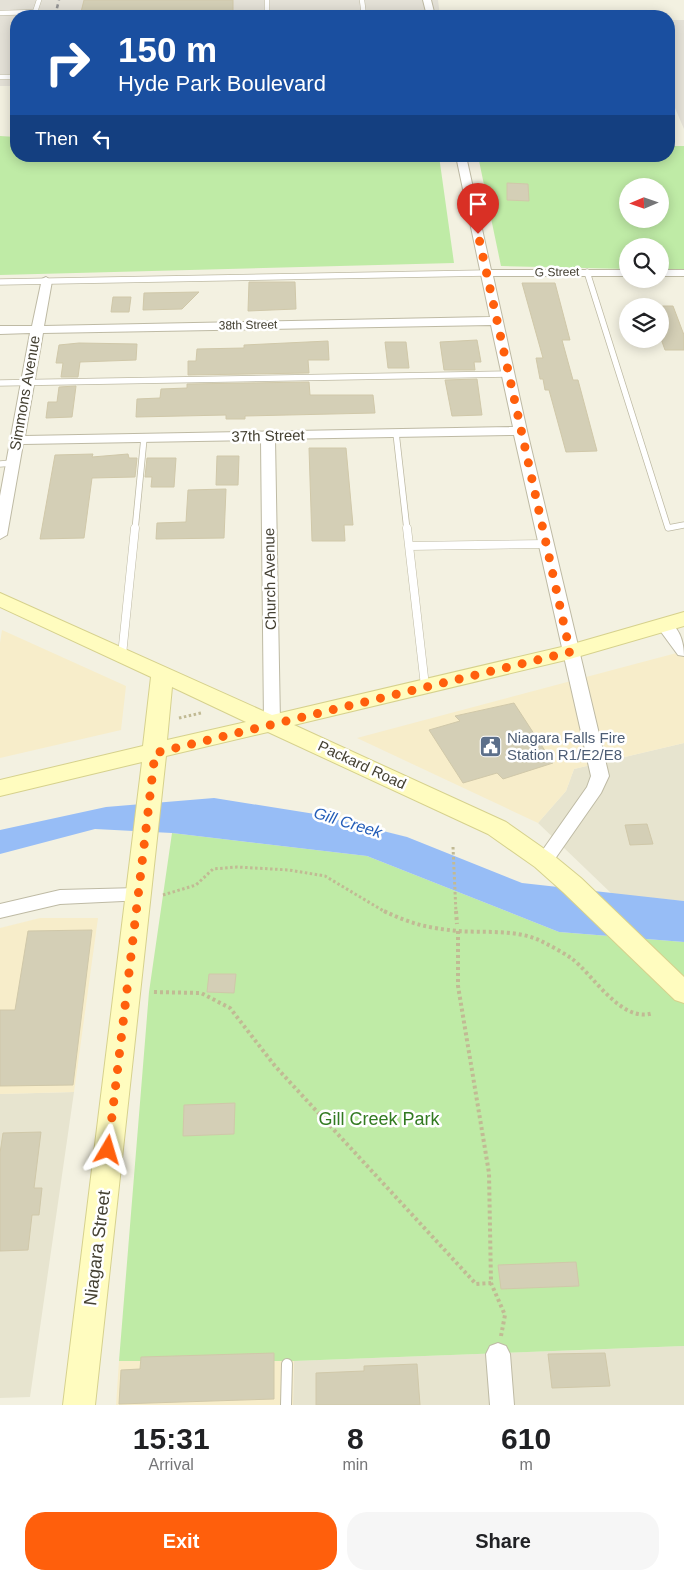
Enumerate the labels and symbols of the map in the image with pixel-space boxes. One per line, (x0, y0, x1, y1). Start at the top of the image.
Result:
north arrow (619, 178, 669, 228)
pin (457, 183, 499, 234)
street label: G Street (535, 265, 580, 279)
street label: 38th Street (219, 317, 278, 333)
street label: Simmons Avenue (6, 334, 43, 452)
street label: 37th Street (231, 426, 306, 445)
street label: Church Avenue (260, 528, 279, 630)
place label: Niagara Falls Fire Station R1/E2/E8 (507, 729, 625, 763)
public building icon: Niagara Falls Fire Station R1/E2/E8 (479, 735, 503, 759)
street label: Packard Road (316, 737, 409, 792)
water label: Gill Creek (312, 804, 385, 841)
park label: Gill Creek Park (318, 1109, 441, 1129)
position arrow (81, 1123, 133, 1175)
street label: Niagara Street (80, 1189, 114, 1307)

